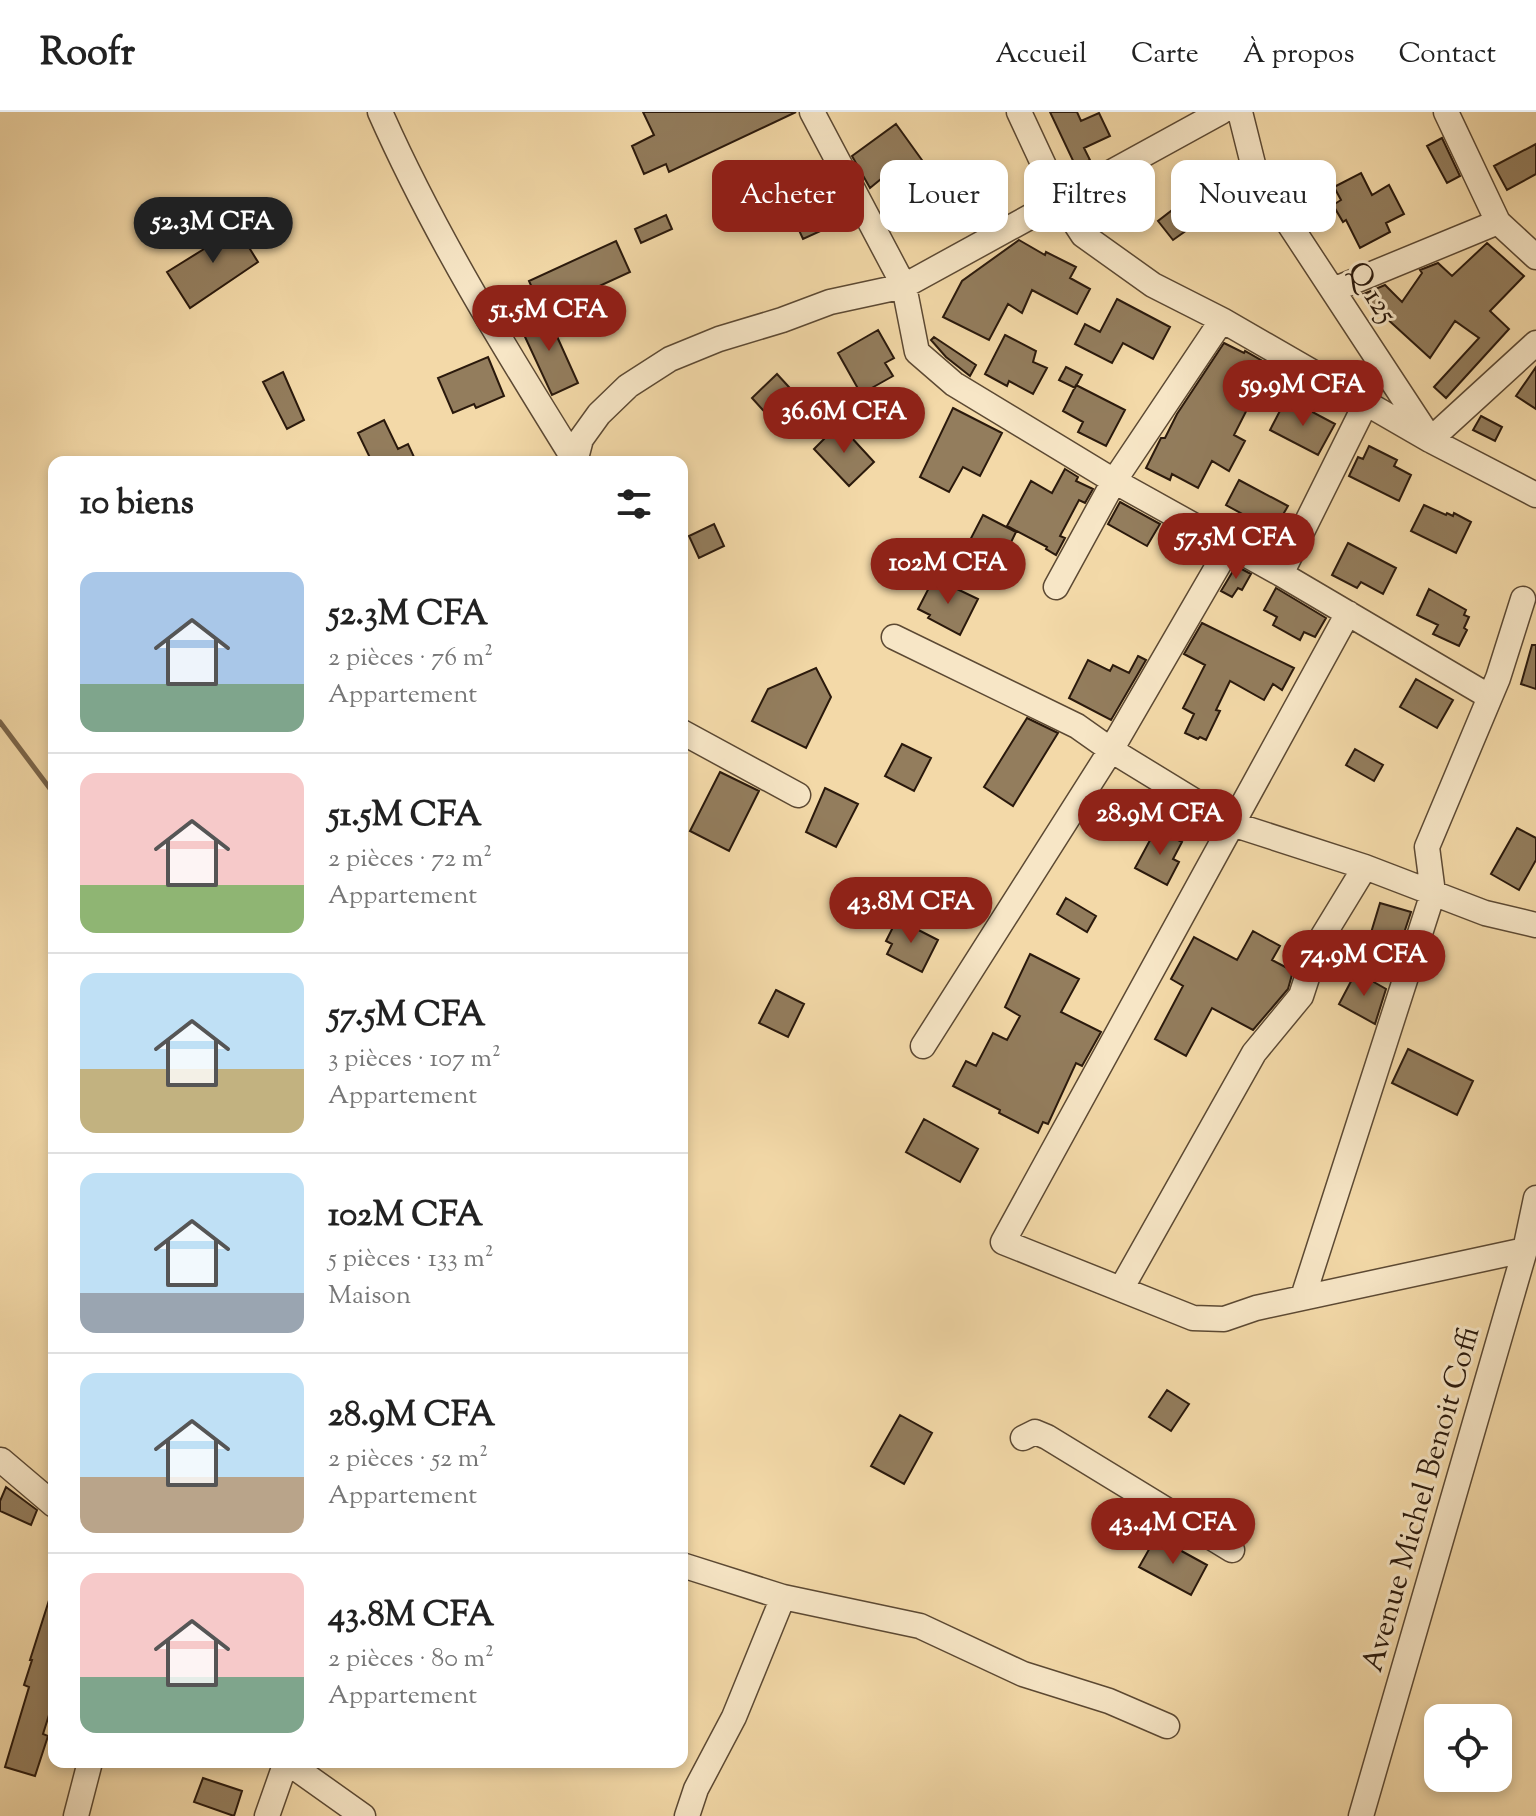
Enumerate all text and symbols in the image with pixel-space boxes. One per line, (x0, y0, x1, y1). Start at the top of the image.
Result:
text: Roofr (40, 28, 135, 82)
text: Accueil (995, 35, 1087, 75)
text: Carte (1131, 35, 1199, 75)
text: À propos (1243, 35, 1354, 75)
text: Contact (1398, 35, 1496, 75)
chip: Acheter (712, 160, 864, 232)
chip: Louer (880, 160, 1008, 232)
chip: Filtres (1024, 160, 1155, 232)
chip: Nouveau (1171, 160, 1336, 232)
pin: 52.3M CFA (121, 197, 305, 265)
text: 52.3M CFA (152, 204, 274, 241)
street label: Q 125 (1335, 254, 1407, 333)
pin: 51.5M CFA (457, 285, 641, 353)
text: 51.5M CFA (490, 292, 608, 329)
pin: 59.9M CFA (1211, 360, 1395, 428)
text: 59.9M CFA (1241, 367, 1365, 404)
pin: 36.6M CFA (752, 387, 936, 455)
text: 36.6M CFA (781, 394, 907, 431)
text: 10 biens (80, 480, 194, 529)
icon: filters (612, 482, 656, 526)
pin: 57.5M CFA (1144, 513, 1328, 581)
text: 57.5M CFA (1176, 520, 1296, 557)
pin: 102M CFA (865, 538, 1031, 606)
text: 102M CFA (889, 545, 1007, 582)
text: 52.3M CFA (328, 591, 488, 640)
icon: home (144, 604, 240, 700)
text: 2 pièces · 76 m² (328, 640, 493, 677)
text: Appartement (328, 677, 477, 714)
pin: 28.9M CFA (1068, 789, 1252, 857)
text: 51.5M CFA (328, 792, 482, 841)
text: 28.9M CFA (1096, 796, 1224, 833)
icon: home (144, 805, 240, 901)
text: 2 pièces · 72 m² (328, 841, 492, 878)
pin: 43.8M CFA (819, 877, 1003, 945)
text: Appartement (328, 878, 477, 915)
text: 43.8M CFA (847, 884, 975, 921)
pin: 74.9M CFA (1272, 930, 1456, 998)
text: 74.9M CFA (1300, 937, 1428, 974)
text: 57.5M CFA (328, 992, 486, 1041)
icon: home (144, 1005, 240, 1101)
text: 3 pièces · 107 m² (328, 1041, 501, 1078)
text: Appartement (328, 1078, 477, 1115)
text: 102M CFA (328, 1192, 483, 1241)
icon: home (144, 1205, 240, 1301)
text: 5 pièces · 133 m² (328, 1241, 494, 1278)
text: Maison (328, 1278, 411, 1315)
street label: Avenue Michel Benoit Coffi (1352, 1322, 1492, 1677)
text: 28.9M CFA (328, 1392, 495, 1441)
icon: home (144, 1405, 240, 1501)
text: 2 pièces · 52 m² (328, 1441, 488, 1478)
text: Appartement (328, 1478, 477, 1515)
pin: 43.4M CFA (1081, 1498, 1265, 1566)
text: 43.4M CFA (1109, 1505, 1237, 1542)
text: 43.8M CFA (328, 1592, 494, 1641)
icon: home (144, 1605, 240, 1701)
text: 2 pièces · 80 m² (328, 1641, 494, 1678)
text: Appartement (328, 1678, 477, 1715)
map controls (1424, 1704, 1512, 1792)
button: locate (1424, 1704, 1512, 1792)

